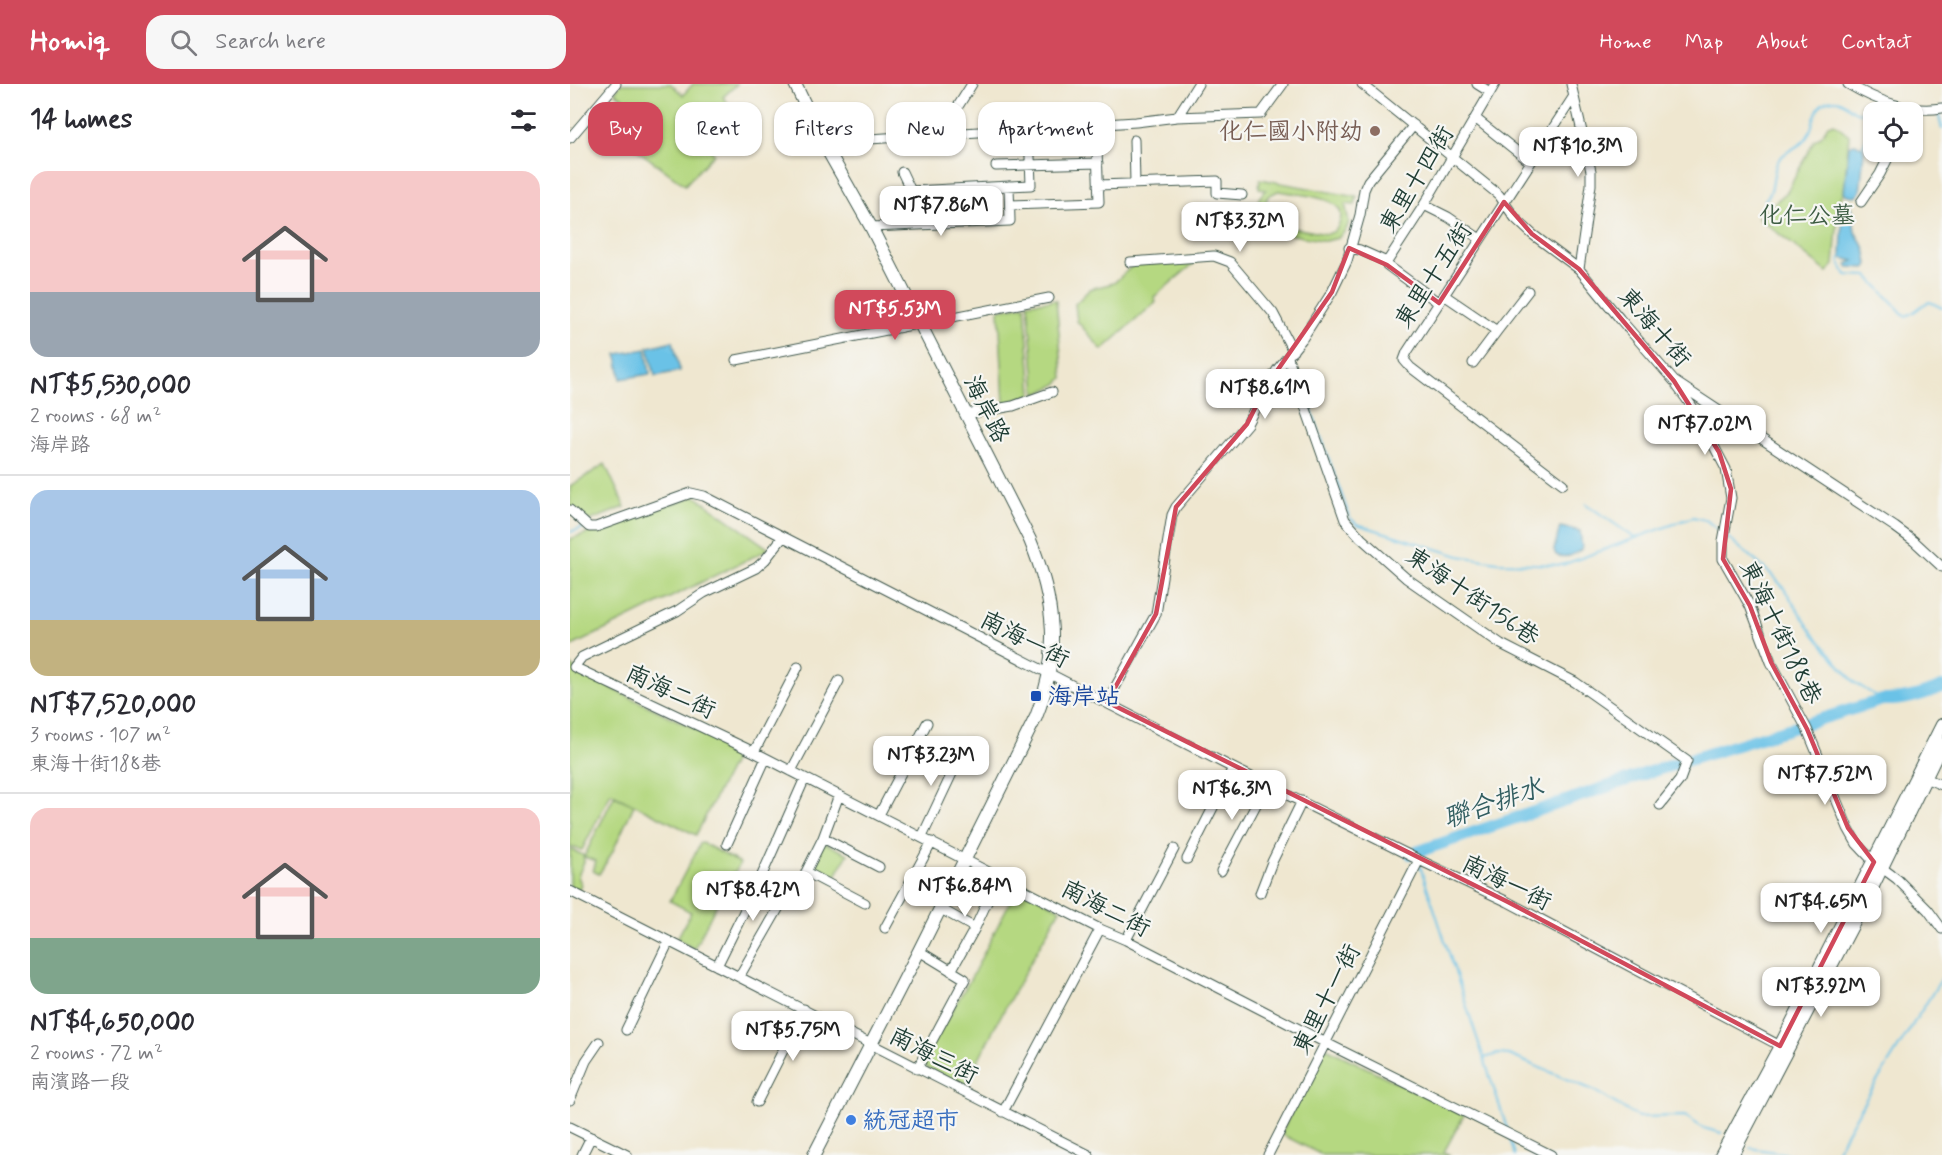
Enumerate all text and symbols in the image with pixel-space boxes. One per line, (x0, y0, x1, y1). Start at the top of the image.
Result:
search box (146, 15, 566, 69)
text: Homiq (30, 24, 110, 61)
icon: search (167, 26, 200, 59)
text: Search here (215, 28, 326, 56)
text: Home (1600, 28, 1652, 56)
text: Map (1685, 28, 1723, 56)
text: About (1756, 28, 1808, 56)
text: Contact (1841, 28, 1912, 56)
chip: Buy (588, 102, 663, 156)
chip: Rent (675, 102, 762, 156)
chip: Filters (774, 102, 874, 156)
chip: New (886, 102, 966, 156)
chip: Apartment (978, 102, 1115, 156)
map controls (1863, 102, 1923, 162)
button: locate (1863, 102, 1923, 162)
text: 14 homes (30, 103, 132, 137)
icon: filters (507, 104, 540, 137)
place label: 化仁國小附幼 (1219, 117, 1363, 148)
street label: 東里十四街 (1373, 120, 1461, 239)
marker: 化仁國小附幼 (1368, 124, 1382, 138)
pin: NT$10.3M (1516, 127, 1640, 178)
text: NT$10.3M (1533, 133, 1623, 160)
pin: NT$7.86M (879, 186, 1003, 237)
text: NT$7.86M (894, 192, 988, 219)
park label: 化仁公墓 (1759, 201, 1855, 232)
pin: NT$3.32M (1178, 202, 1302, 253)
text: NT$3.32M (1195, 208, 1285, 235)
icon: home (231, 210, 339, 318)
street label: 東里十五街 (1389, 217, 1480, 335)
street label: 東海十街 (1611, 282, 1697, 374)
pin: NT$5.53M (833, 290, 957, 341)
text: NT$5.53M (849, 296, 941, 323)
text: NT$5,530,000 (30, 369, 191, 403)
pin: NT$8.61M (1203, 369, 1327, 420)
street label: 海岸路 (956, 371, 1016, 449)
text: NT$8.61M (1220, 375, 1310, 402)
text: 2 rooms · 68 m² (30, 403, 161, 430)
pin: NT$7.02M (1643, 405, 1767, 456)
text: NT$7.02M (1658, 411, 1752, 438)
text: 海岸路 (30, 432, 90, 459)
icon: home (231, 529, 339, 637)
street label: 東海十街156巷 (1399, 541, 1545, 653)
street label: 東海十街188巷 (1731, 555, 1828, 710)
street label: 南海一街 (975, 605, 1074, 676)
street label: 南海二街 (620, 658, 720, 727)
place label: 海岸站 (1048, 682, 1120, 713)
text: NT$7,520,000 (30, 688, 196, 722)
marker: 海岸站 (1029, 689, 1043, 703)
text: 3 rooms · 107 m² (30, 722, 171, 749)
pin: NT$3.23M (869, 736, 993, 787)
text: NT$3.23M (887, 742, 975, 769)
text: 東海十街188巷 (30, 751, 161, 778)
pin: NT$7.52M (1763, 755, 1887, 806)
text: NT$7.52M (1777, 761, 1873, 788)
pin: NT$6.3M (1177, 770, 1287, 821)
water label: 聯合排水 (1439, 771, 1549, 837)
text: NT$6.3M (1192, 776, 1272, 803)
icon: home (231, 847, 339, 955)
street label: 南海一街 (1456, 848, 1556, 918)
pin: NT$6.84M (903, 867, 1027, 918)
pin: NT$8.42M (691, 871, 815, 922)
text: NT$6.84M (918, 873, 1012, 900)
street label: 南海二街 (1056, 874, 1155, 945)
text: NT$8.42M (706, 877, 800, 904)
pin: NT$4.65M (1759, 883, 1883, 934)
text: NT$4.65M (1775, 889, 1867, 916)
street label: 東里十一街 (1286, 939, 1368, 1060)
pin: NT$3.92M (1759, 967, 1883, 1018)
text: NT$3.92M (1776, 973, 1866, 1000)
text: NT$4,650,000 (30, 1006, 195, 1040)
pin: NT$5.75M (731, 1011, 855, 1062)
text: NT$5.75M (745, 1017, 841, 1044)
street label: 南海三街 (884, 1021, 983, 1092)
text: 2 rooms · 72 m² (30, 1040, 163, 1067)
text: 南濱路一段 (30, 1069, 130, 1096)
place label: 統冠超市 (863, 1106, 959, 1137)
marker: 統冠超市 (844, 1113, 858, 1127)

